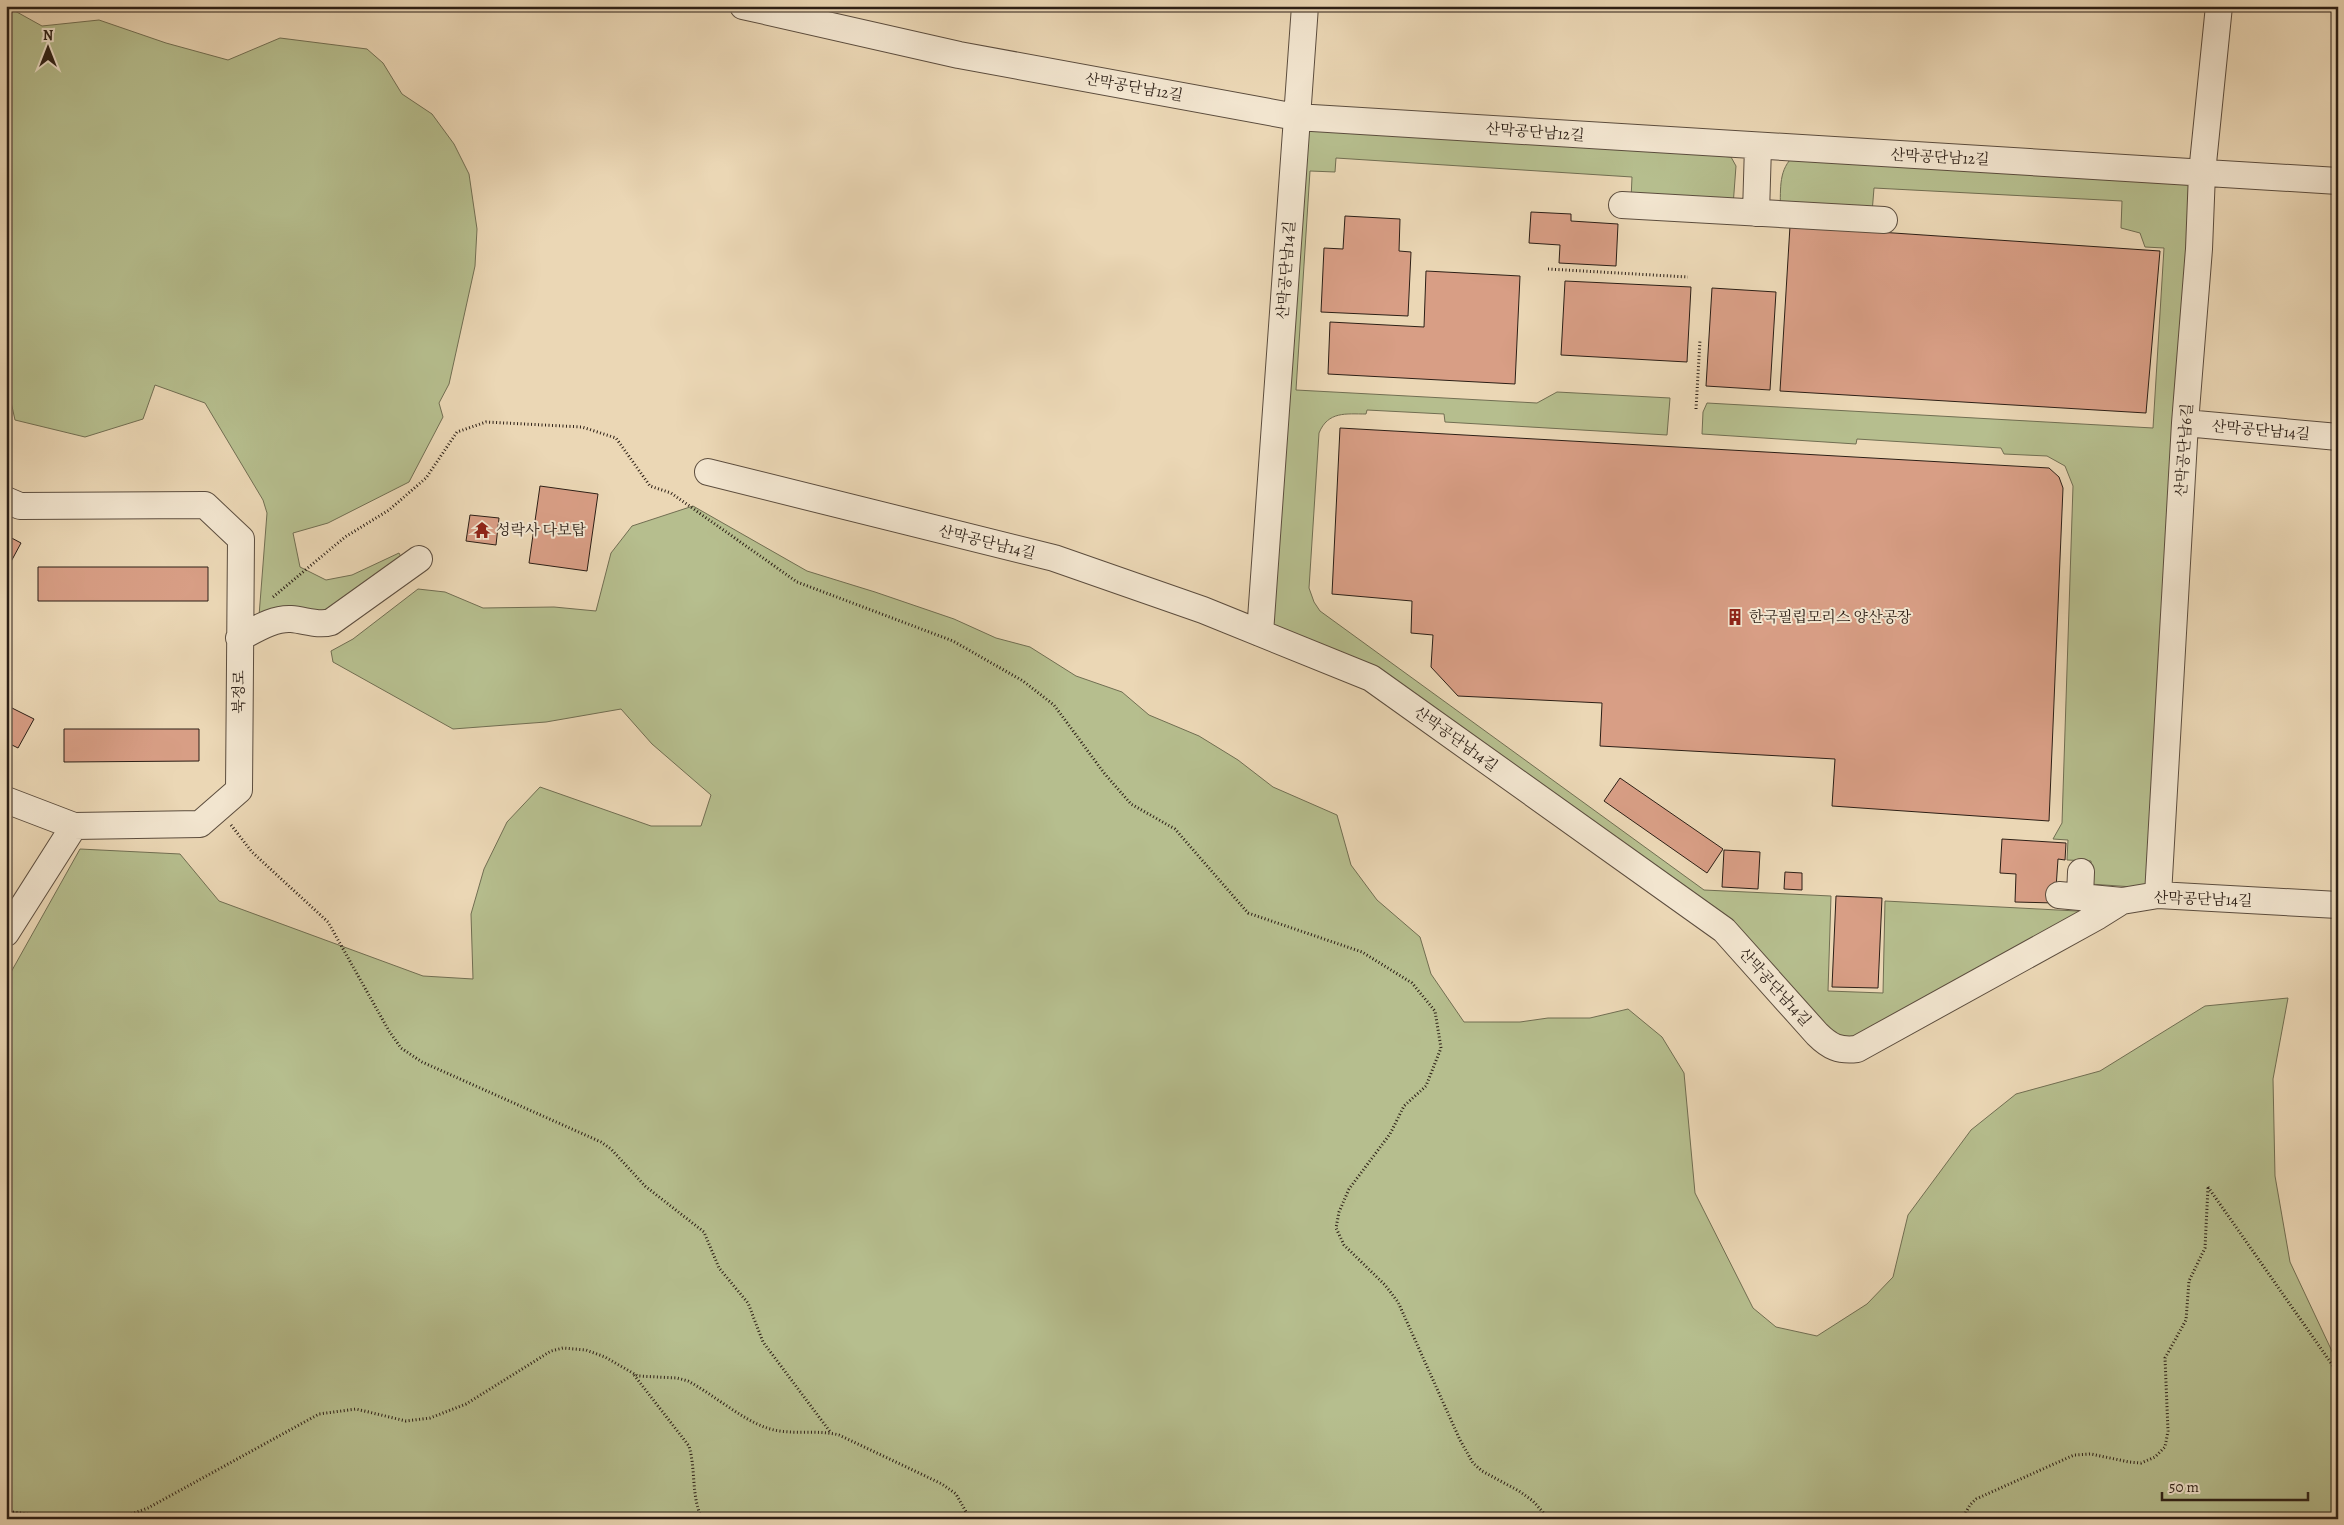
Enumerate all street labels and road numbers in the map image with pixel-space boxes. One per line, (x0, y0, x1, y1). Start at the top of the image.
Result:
street label: 산막공단남12길 (1083, 69, 1185, 105)
street label: 산막공단남12길 (1485, 119, 1585, 145)
street label: 산막공단남12길 (1890, 144, 1990, 170)
street label: 산막공단남14길 (1273, 220, 1299, 320)
street label: 산막공단남6길 (2171, 402, 2197, 498)
street label: 산막공단남14길 (2211, 416, 2311, 444)
street label: 산막공단남14길 (937, 520, 1037, 564)
street label: 북정로 (229, 670, 249, 714)
street label: 산막공단남14길 (1410, 702, 1502, 776)
street label: 산막공단남14길 (2153, 887, 2253, 911)
street label: 산막공단남14길 (1734, 944, 1816, 1030)

